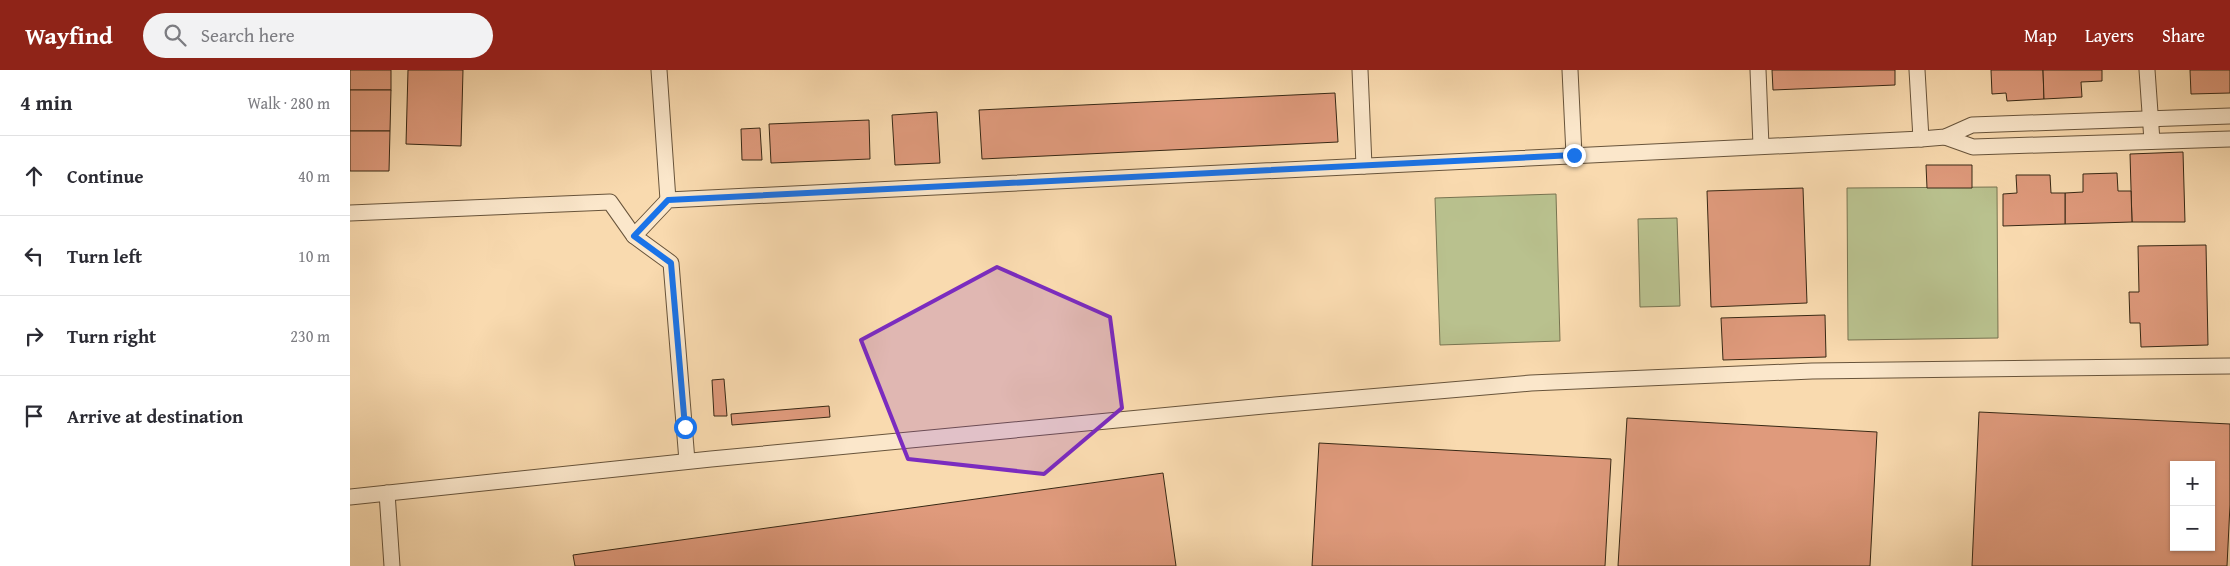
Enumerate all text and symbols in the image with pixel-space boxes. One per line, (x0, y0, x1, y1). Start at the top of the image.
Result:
search box (143, 13, 493, 58)
text: Wayfind (25, 18, 113, 53)
icon: search (161, 21, 189, 49)
text: Search here (201, 21, 295, 49)
text: Map (2024, 22, 2057, 49)
text: Layers (2085, 22, 2134, 49)
text: Share (2162, 22, 2205, 49)
text: 4 min (20, 87, 72, 118)
text: Walk · 280 m (247, 91, 330, 115)
route end (1563, 144, 1586, 167)
icon: ahead (20, 162, 48, 190)
text: Continue (67, 162, 144, 190)
text: 40 m (298, 164, 330, 188)
icon: left (20, 242, 48, 270)
text: Turn left (67, 242, 142, 270)
text: 10 m (298, 244, 330, 268)
icon: right (20, 322, 48, 350)
text: Turn right (67, 322, 156, 350)
text: 230 m (290, 324, 330, 348)
icon: arrive (20, 402, 48, 430)
text: Arrive at destination (67, 402, 243, 430)
route start (674, 416, 697, 439)
map controls (2170, 461, 2215, 551)
button: + (2170, 461, 2215, 506)
button: − (2170, 506, 2215, 551)

